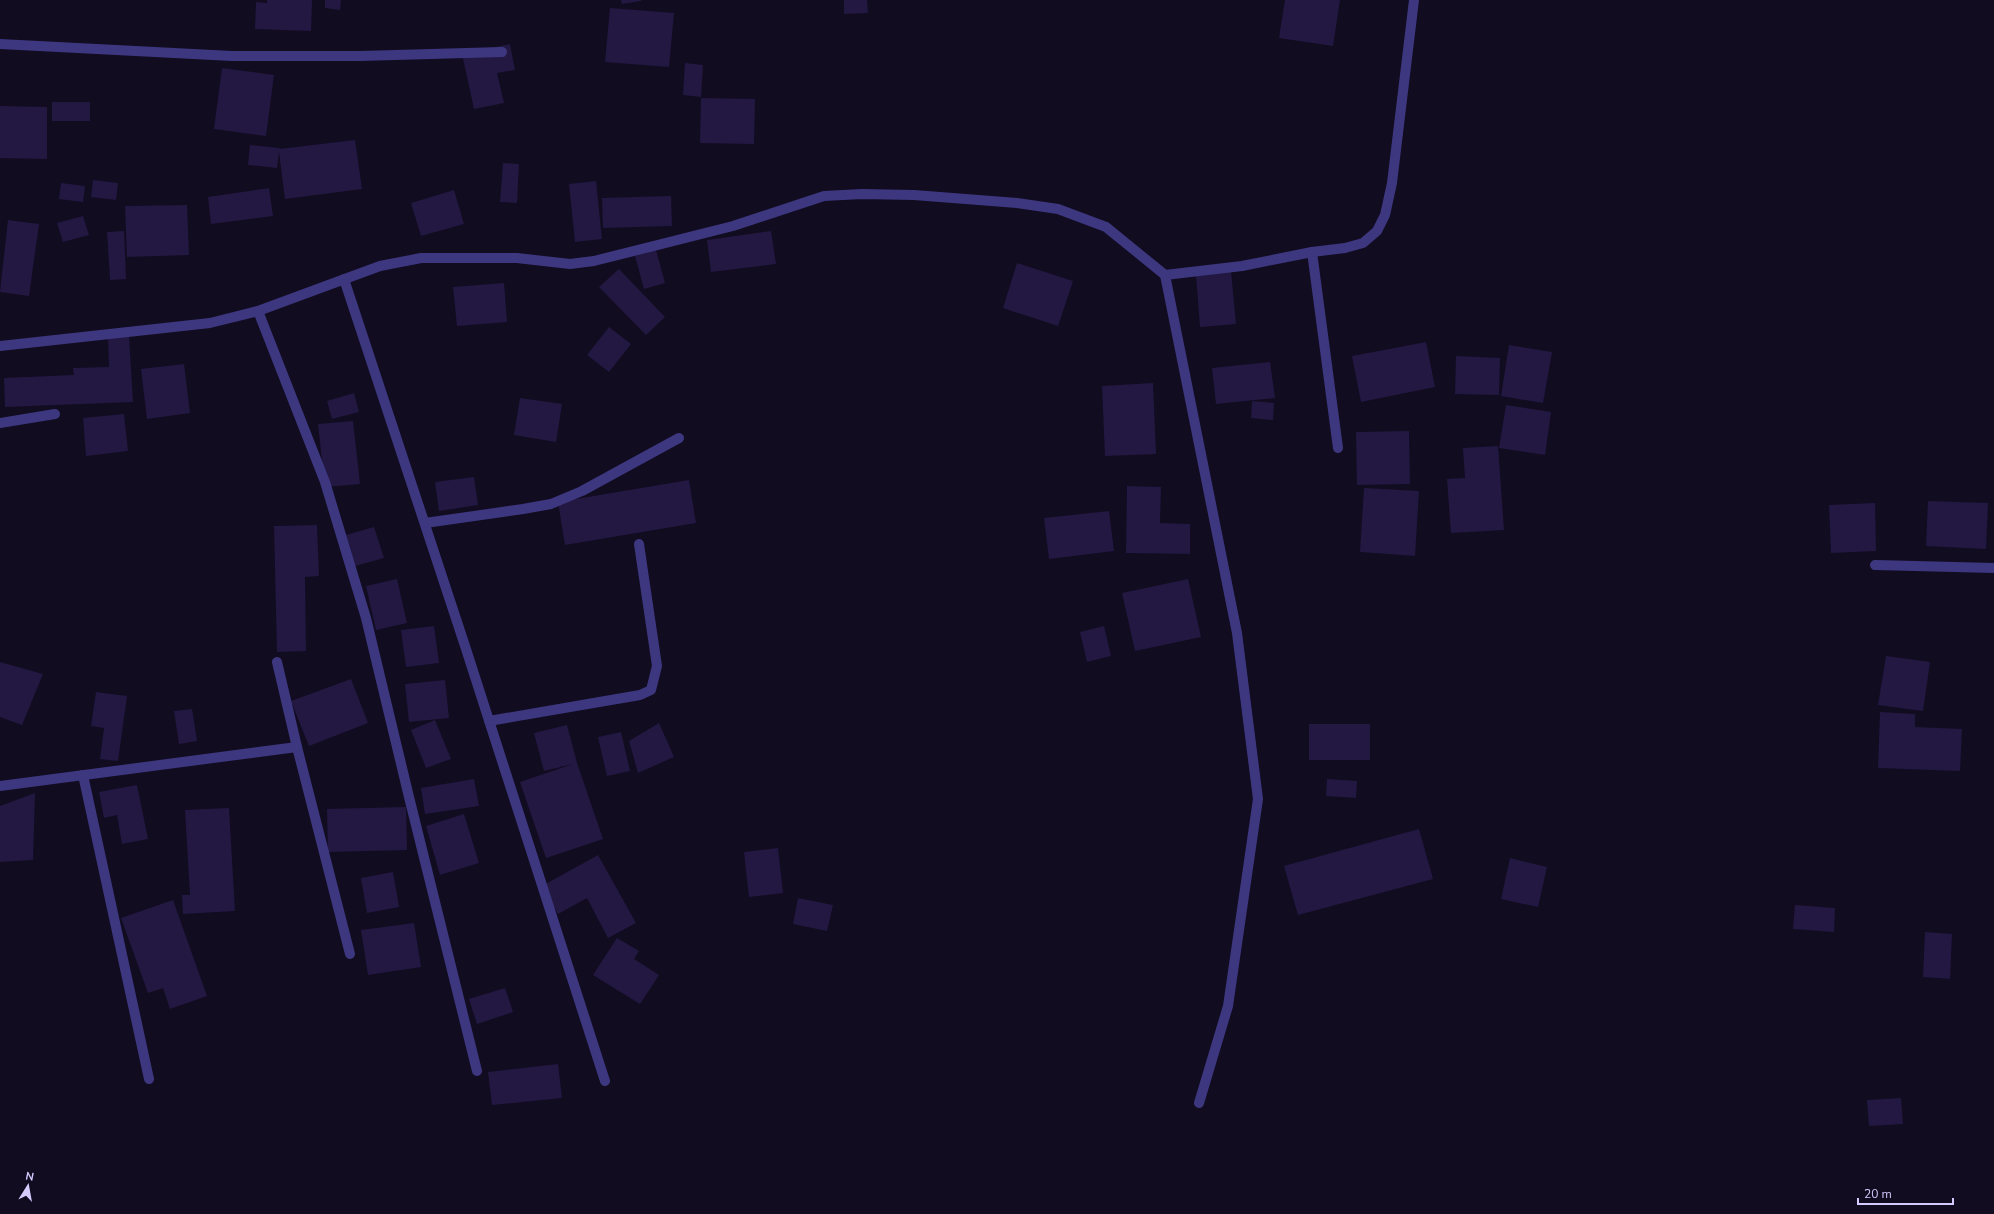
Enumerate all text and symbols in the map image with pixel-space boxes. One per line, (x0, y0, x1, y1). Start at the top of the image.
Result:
north arrow (8, 1166, 48, 1206)
text: N (24, 1169, 35, 1185)
scale bar (1858, 1180, 1953, 1206)
text: 20 m (1864, 1186, 1892, 1202)

